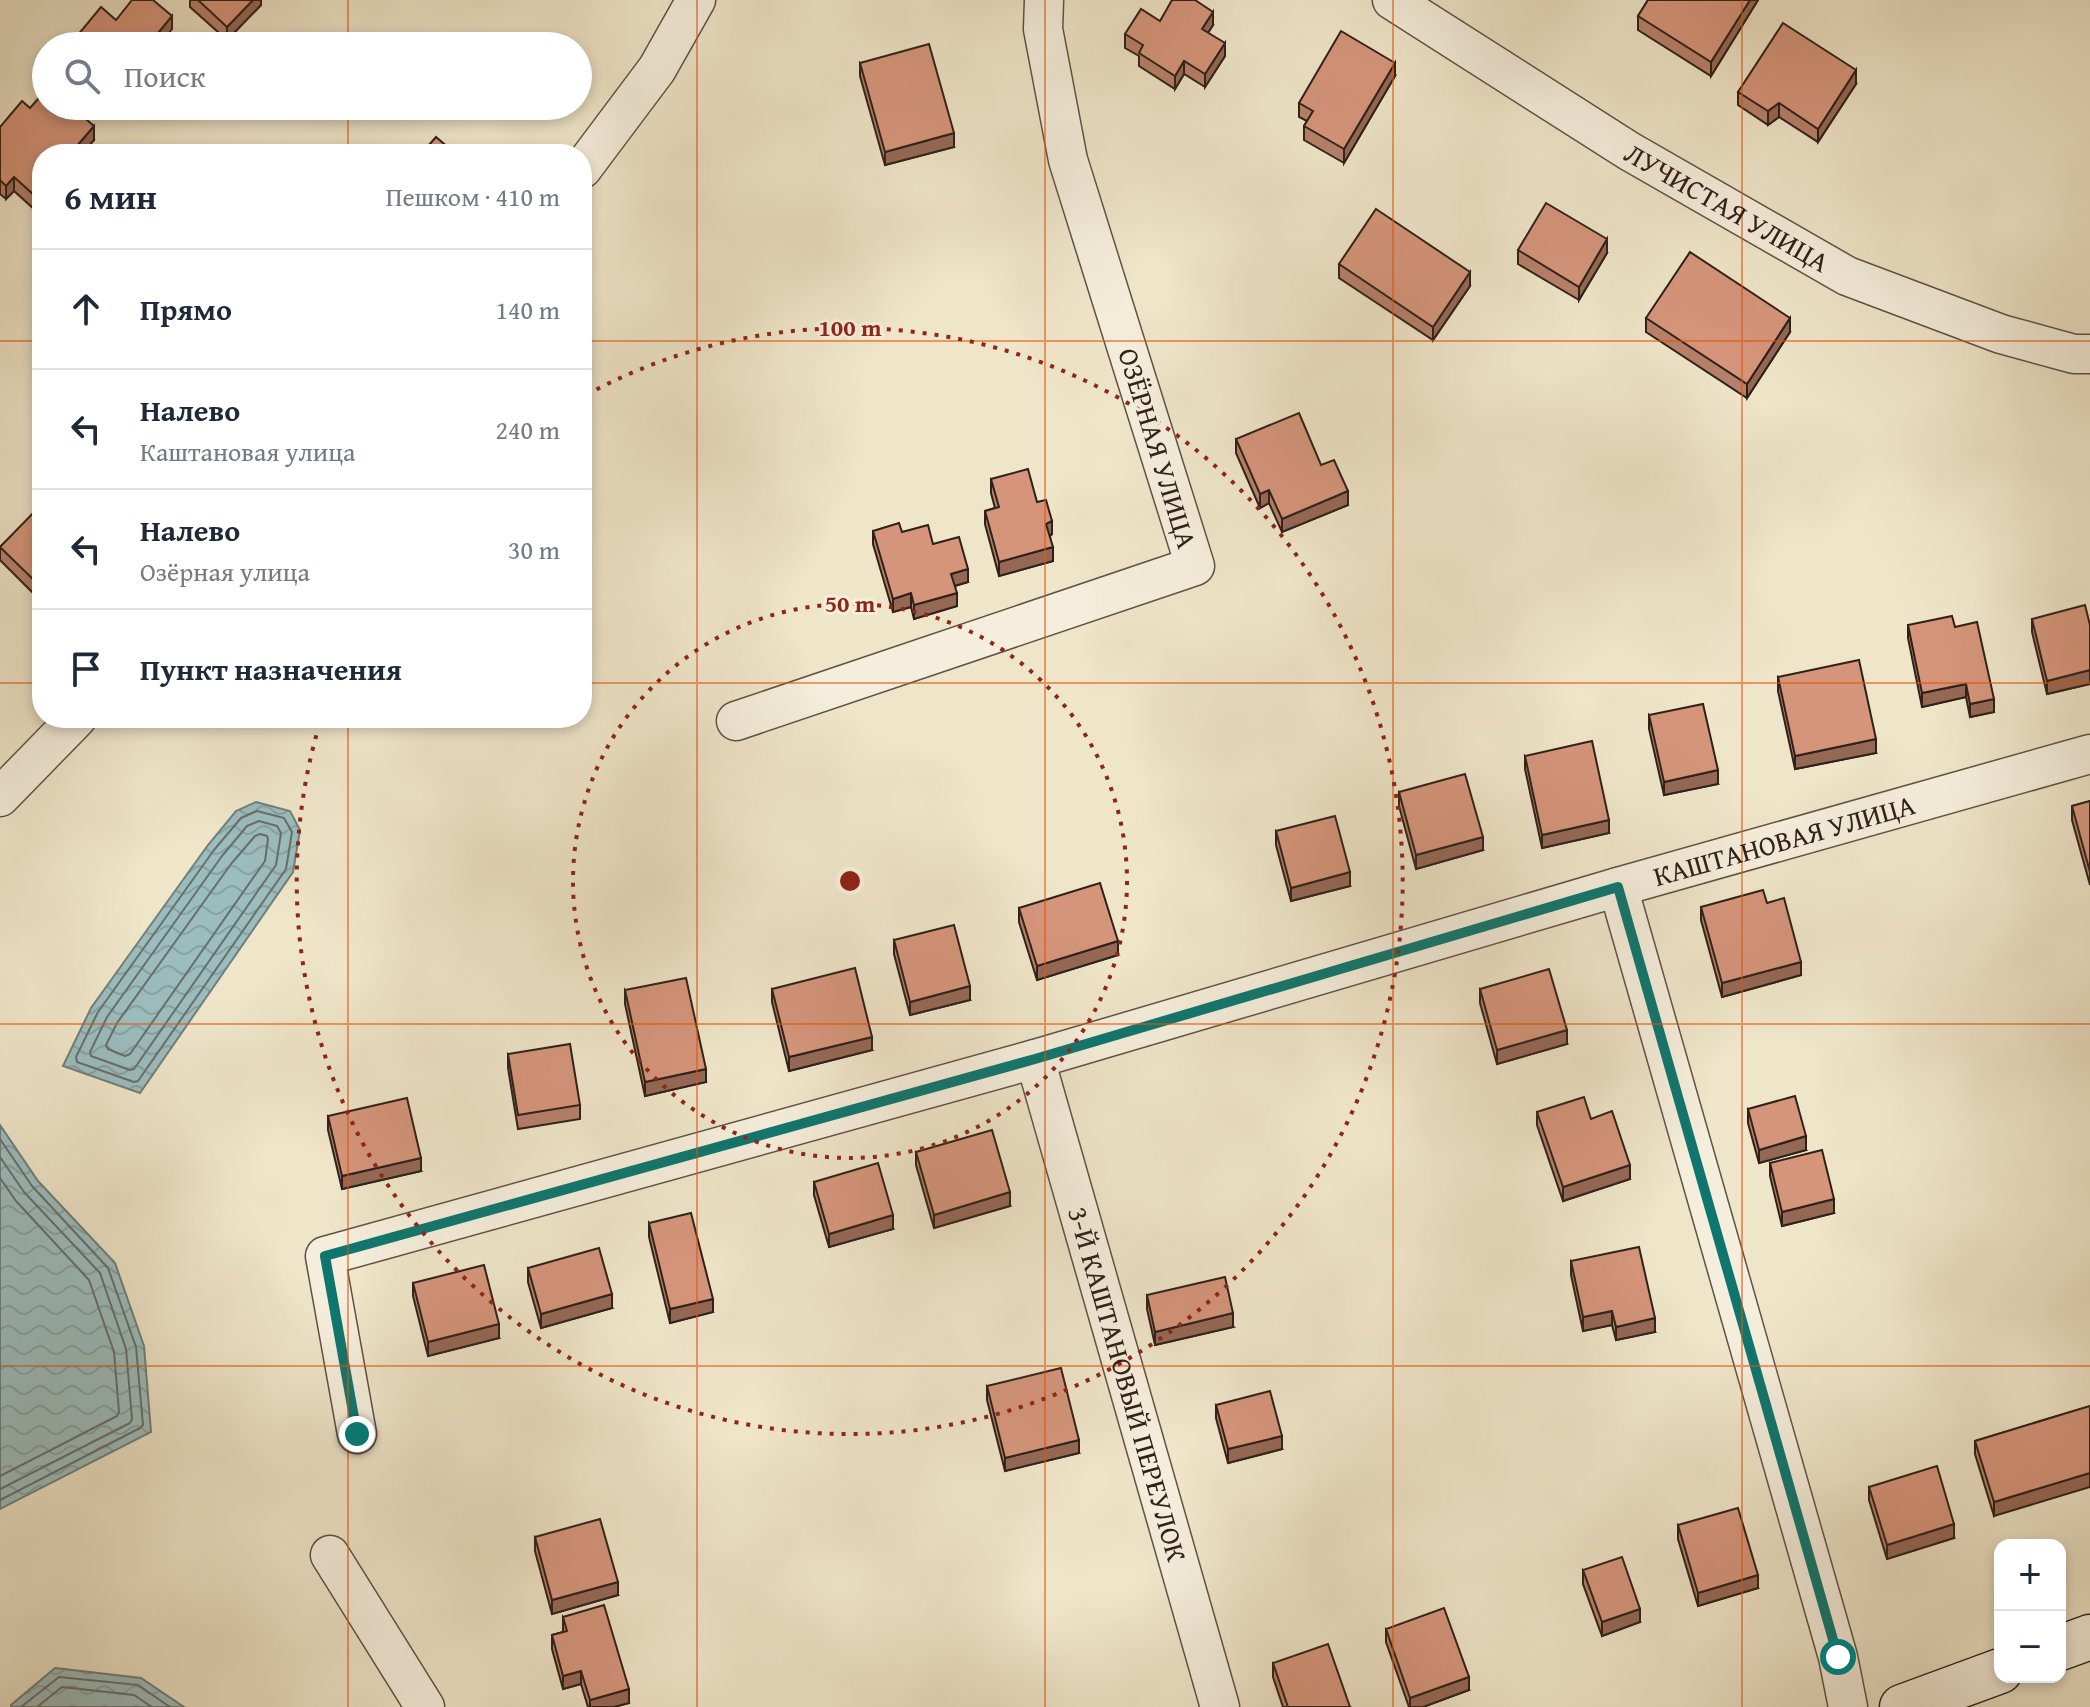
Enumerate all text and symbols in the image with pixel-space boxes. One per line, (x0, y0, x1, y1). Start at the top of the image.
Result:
search box (32, 32, 592, 120)
icon: search (60, 54, 104, 98)
text: Поиск (124, 54, 206, 98)
street label: ЛУЧИСТАЯ УЛИЦА (1617, 132, 1837, 282)
text: 6 мин (64, 172, 157, 221)
text: Пешком · 410 m (386, 177, 560, 216)
icon: ahead (64, 287, 108, 331)
text: Прямо (140, 287, 232, 331)
text: 140 m (495, 290, 560, 329)
text: 100 m (818, 310, 882, 345)
street label: ОЗЁРНАЯ УЛИЦА (1109, 343, 1208, 553)
text: Налево (140, 388, 240, 432)
icon: left (64, 407, 108, 451)
text: 240 m (495, 410, 560, 449)
text: Каштановая улица (140, 432, 355, 471)
text: Налево (140, 508, 240, 552)
icon: left (64, 527, 108, 571)
text: 30 m (508, 530, 560, 569)
text: Озёрная улица (140, 552, 310, 591)
text: 50 m (825, 586, 876, 621)
icon: arrive (64, 647, 108, 691)
text: Пункт назначения (140, 647, 402, 691)
street label: КАШТАНОВАЯ УЛИЦА (1648, 783, 1919, 896)
centre of rings (836, 867, 864, 895)
street label: 3-Й КАШТАНОВЫЙ ПЕРЕУЛОК (1058, 1202, 1198, 1566)
route end (339, 1416, 375, 1452)
map controls (1994, 1539, 2066, 1683)
button: + (1994, 1539, 2066, 1611)
button: − (1994, 1611, 2066, 1683)
route start (1820, 1639, 1856, 1675)

